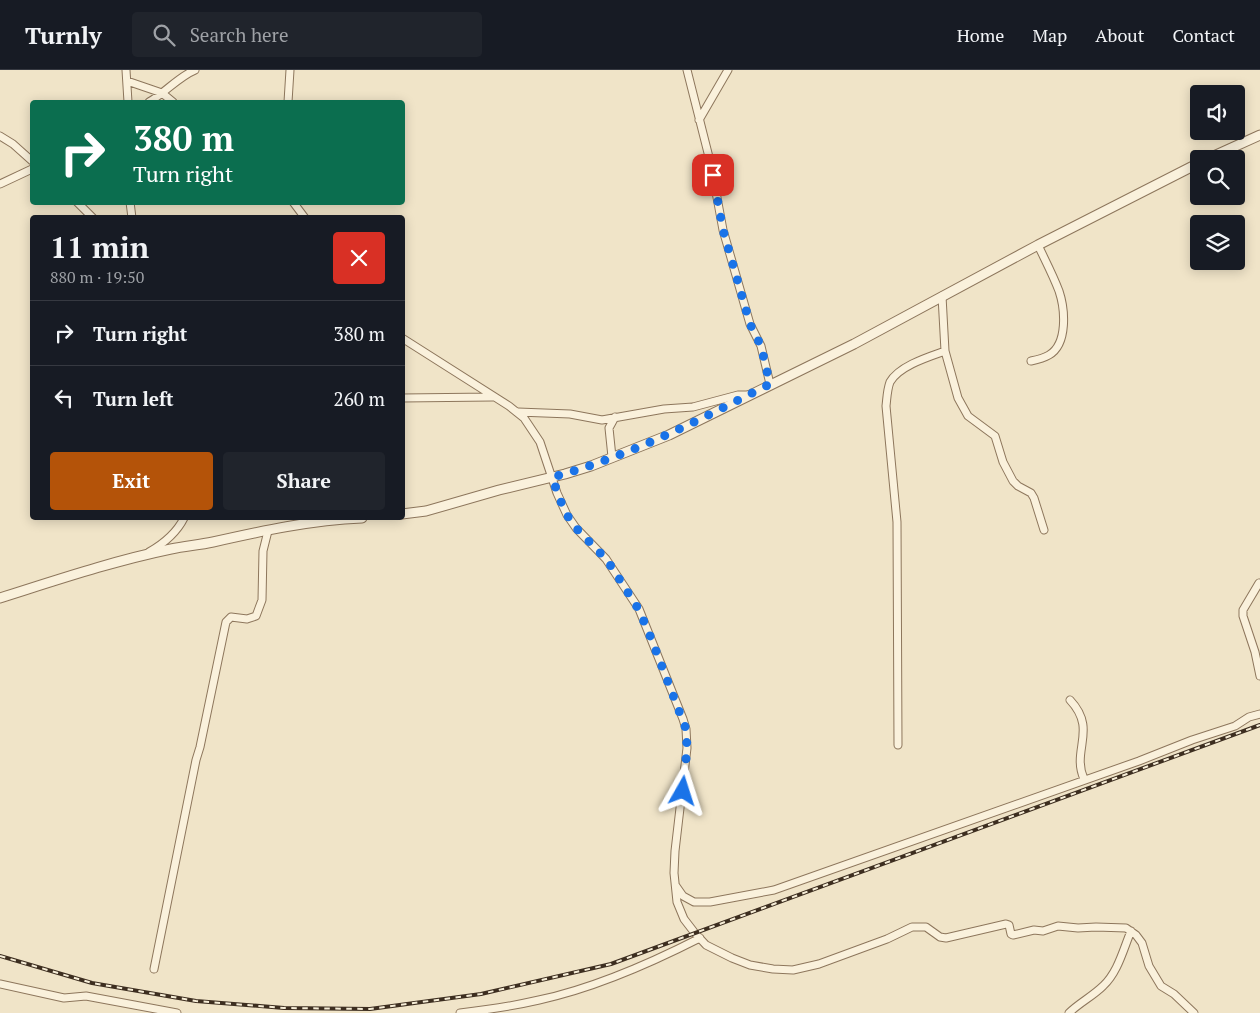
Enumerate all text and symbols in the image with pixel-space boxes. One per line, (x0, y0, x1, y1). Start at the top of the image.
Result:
search box (132, 12, 482, 57)
text: Turnly (25, 19, 102, 51)
icon: search (150, 21, 178, 49)
text: Search here (190, 22, 288, 47)
text: Home (957, 23, 1004, 47)
text: Map (1032, 23, 1067, 47)
text: About (1095, 23, 1144, 47)
text: Contact (1172, 23, 1235, 47)
map controls (1190, 85, 1245, 270)
button: sound (1190, 85, 1245, 140)
text: 380 m (133, 115, 234, 161)
icon: right (50, 120, 115, 185)
button: search (1190, 150, 1245, 205)
pin (692, 154, 734, 196)
text: Turn right (133, 159, 233, 188)
icon: arrive (699, 161, 727, 189)
button: layers (1190, 215, 1245, 270)
text: 11 min (50, 227, 149, 267)
button: close (333, 232, 385, 284)
text: 880 m · 19:50 (50, 266, 144, 288)
icon: right (50, 319, 78, 347)
text: Turn right (93, 321, 187, 346)
text: 380 m (334, 321, 385, 346)
icon: left (50, 384, 78, 412)
text: Turn left (93, 386, 174, 411)
text: 260 m (334, 386, 385, 411)
button: Exit (50, 452, 213, 510)
button: Share (223, 452, 385, 510)
position arrow (656, 764, 708, 816)

